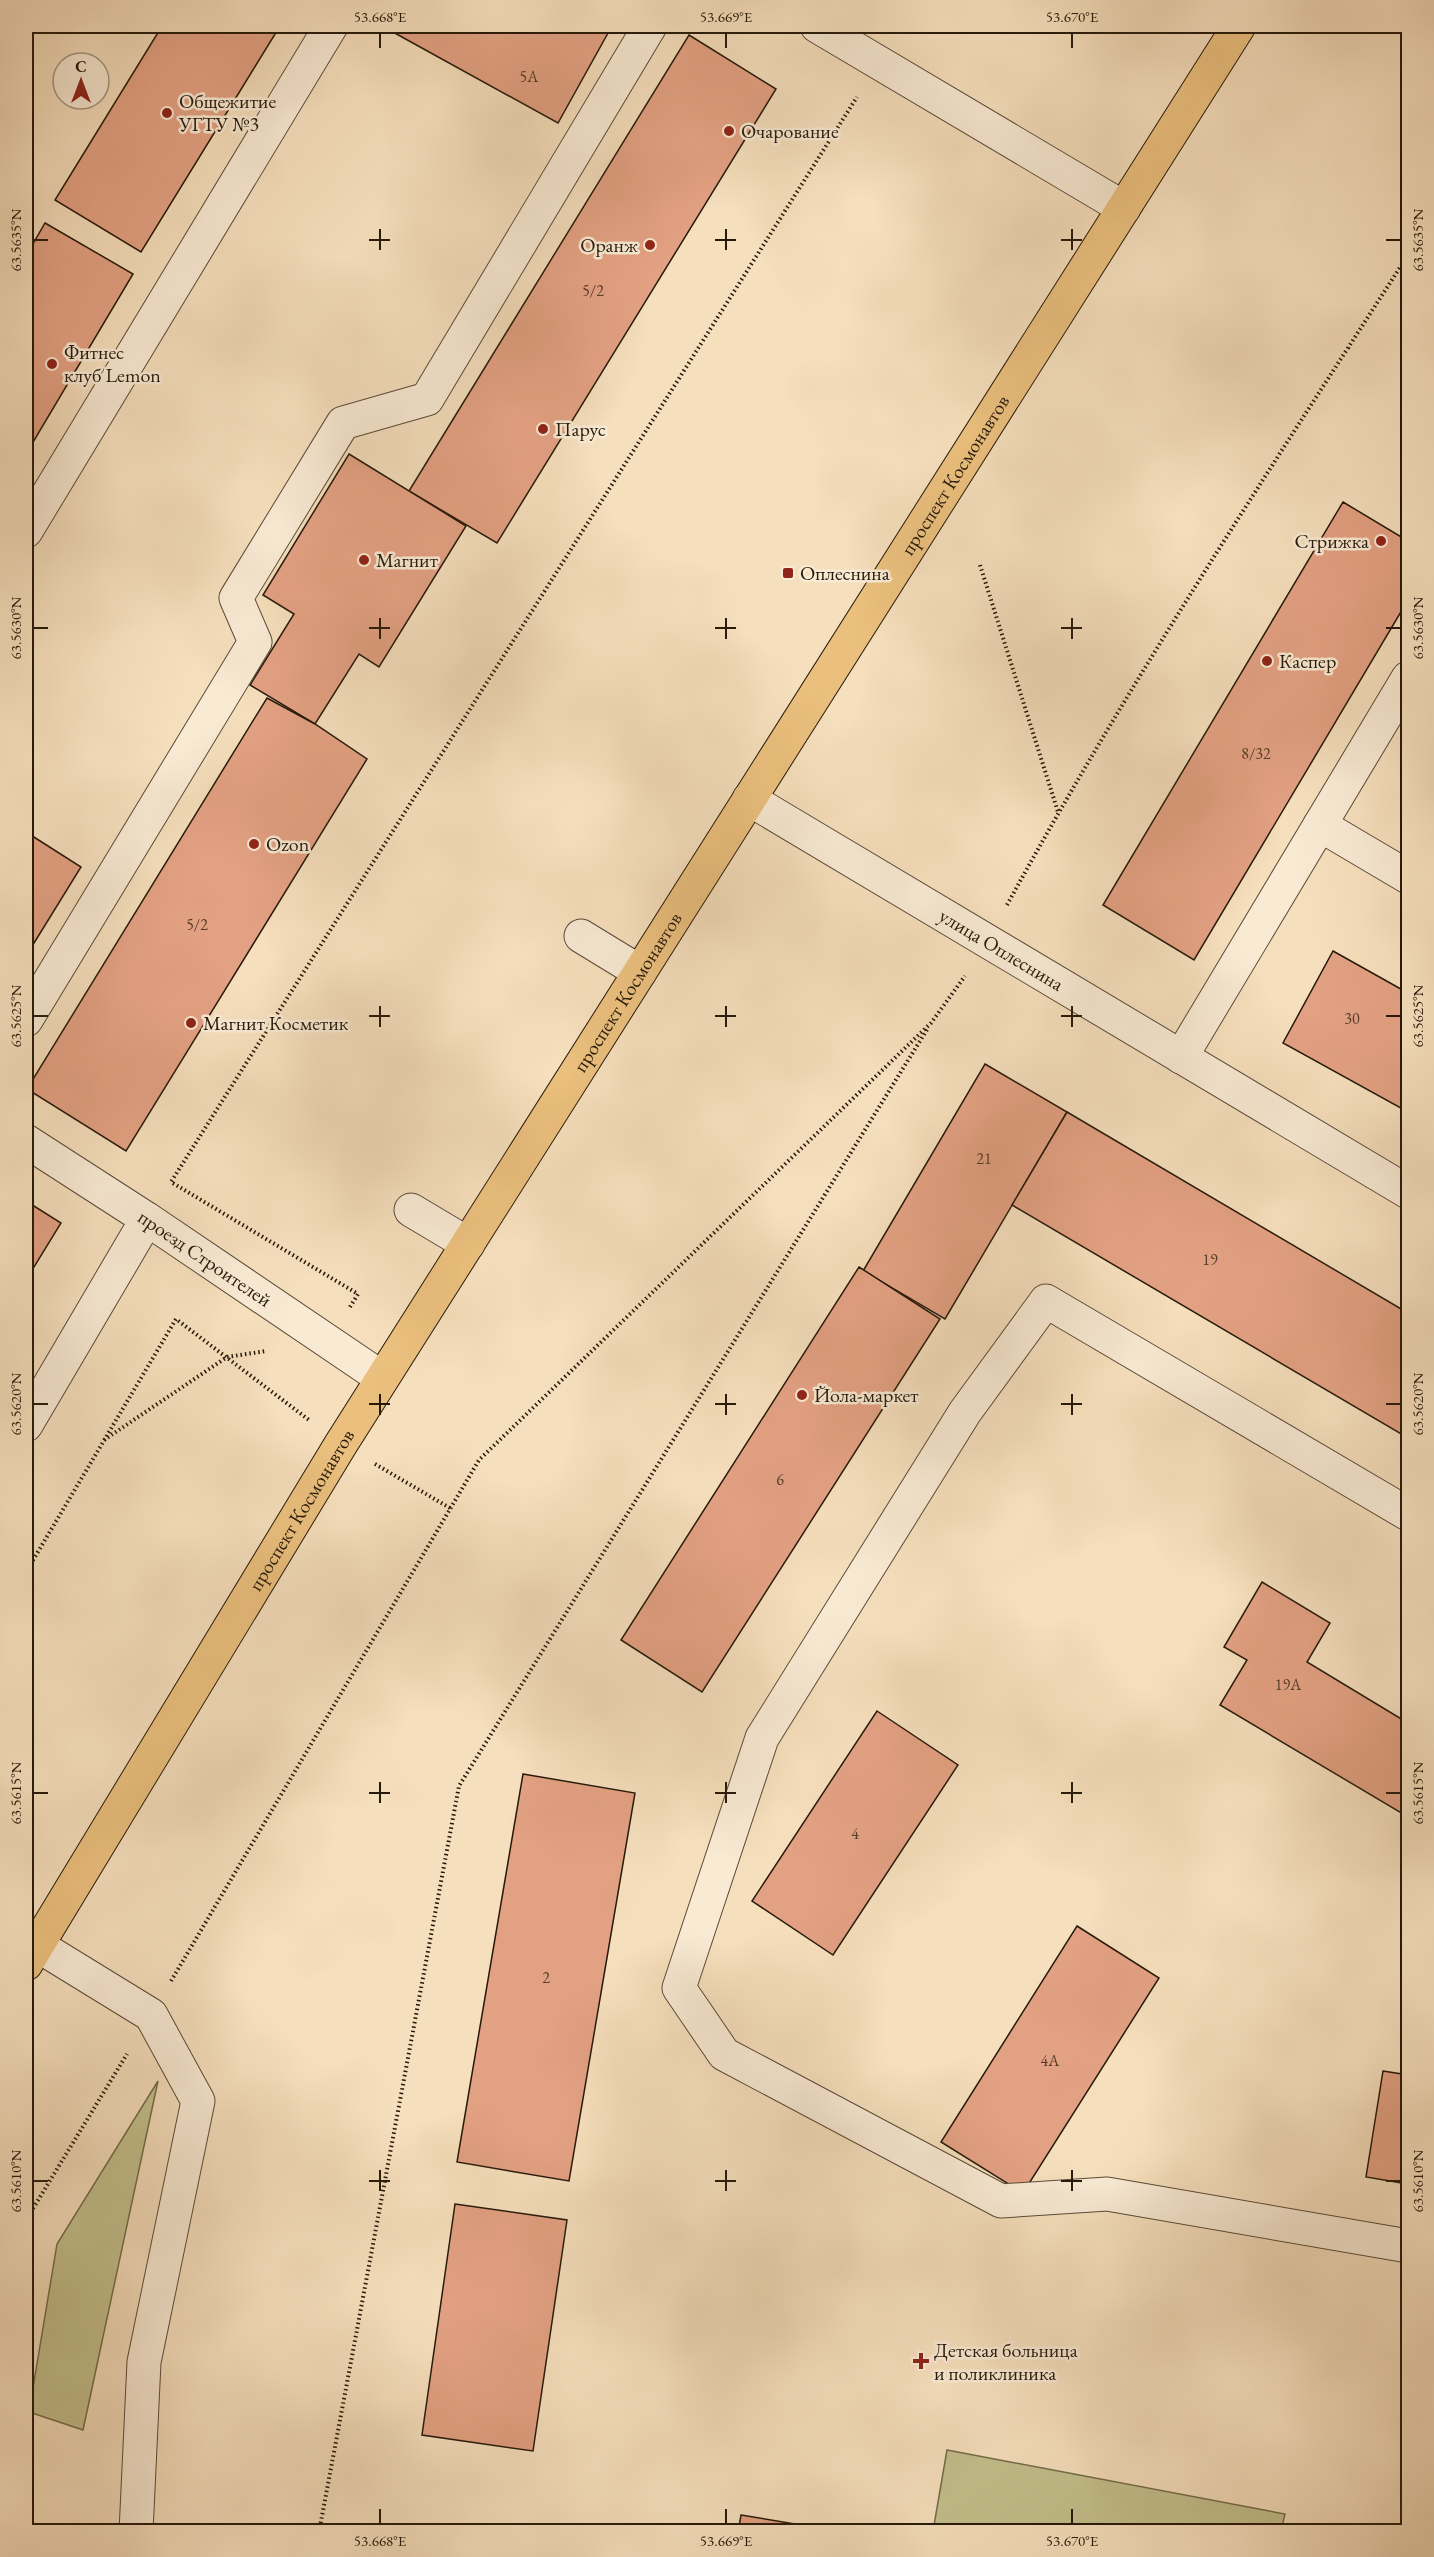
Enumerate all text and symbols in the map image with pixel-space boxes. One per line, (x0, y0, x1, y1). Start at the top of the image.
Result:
text: 53.668°E (354, 7, 407, 26)
text: 53.669°E (700, 7, 753, 26)
text: 53.670°E (1046, 7, 1099, 26)
north arrow (51, 51, 111, 111)
text: С (75, 56, 87, 77)
house number: 5А (520, 66, 539, 87)
place label: Общежитие УГТУ №3 (178, 88, 276, 137)
marker: Общежитие УГТУ №3 (160, 106, 174, 120)
place label: Очарование (741, 118, 839, 144)
marker: Очарование (722, 124, 736, 138)
text: 63.5635°N (6, 208, 25, 271)
text: 63.5635°N (1408, 208, 1427, 271)
place label: Оранж (580, 232, 638, 258)
marker: Оранж (643, 238, 657, 252)
house number: 5/2 (582, 280, 604, 301)
place label: Фитнес клуб Lemon (64, 339, 161, 388)
marker: Фитнес клуб Lemon (45, 357, 59, 371)
street label: проспект Космонавтов (894, 390, 1015, 560)
place label: Парус (555, 416, 606, 442)
marker: Парус (536, 422, 550, 436)
place label: Стрижка (1294, 528, 1369, 554)
marker: Стрижка (1374, 534, 1388, 548)
place label: Магнит (376, 547, 438, 573)
marker: Магнит (357, 553, 371, 567)
place label: Оплеснина (800, 560, 890, 586)
marker: Оплеснина (781, 566, 795, 580)
text: 63.5630°N (6, 596, 25, 659)
text: 63.5630°N (1408, 596, 1427, 659)
place label: Каспер (1279, 648, 1336, 674)
marker: Каспер (1260, 654, 1274, 668)
house number: 8/32 (1241, 743, 1271, 764)
place label: Ozon (266, 831, 310, 857)
marker: Ozon (247, 837, 261, 851)
street label: улица Оплеснина (935, 902, 1069, 997)
street label: проспект Космонавтов (567, 907, 688, 1077)
house number: 5/2 (186, 914, 208, 935)
text: 63.5625°N (6, 984, 25, 1047)
text: 63.5625°N (1408, 984, 1427, 1047)
house number: 30 (1344, 1008, 1360, 1029)
place label: Магнит Косметик (203, 1010, 349, 1036)
marker: Магнит Косметик (184, 1016, 198, 1030)
house number: 21 (976, 1148, 992, 1169)
street label: проезд Строителей (133, 1204, 277, 1313)
house number: 19 (1202, 1249, 1218, 1270)
text: 63.5620°N (6, 1372, 25, 1435)
text: 63.5620°N (1408, 1372, 1427, 1435)
place label: Йола-маркет (814, 1382, 919, 1408)
marker: Йола-маркет (795, 1388, 809, 1402)
street label: проспект Космонавтов (242, 1424, 360, 1596)
house number: 6 (776, 1469, 784, 1490)
house number: 19А (1275, 1674, 1302, 1695)
text: 63.5615°N (6, 1761, 25, 1824)
text: 63.5615°N (1408, 1761, 1427, 1824)
house number: 4 (851, 1823, 859, 1844)
house number: 2 (542, 1967, 550, 1988)
house number: 4А (1041, 2050, 1060, 2071)
text: 63.5610°N (6, 2149, 25, 2212)
text: 63.5610°N (1408, 2149, 1427, 2212)
place label: Детская больница и поликлиника (934, 2337, 1078, 2386)
marker: Детская больница и поликлиника (912, 2352, 930, 2370)
text: 53.668°E (354, 2531, 407, 2550)
text: 53.669°E (700, 2531, 753, 2550)
text: 53.670°E (1046, 2531, 1099, 2550)

